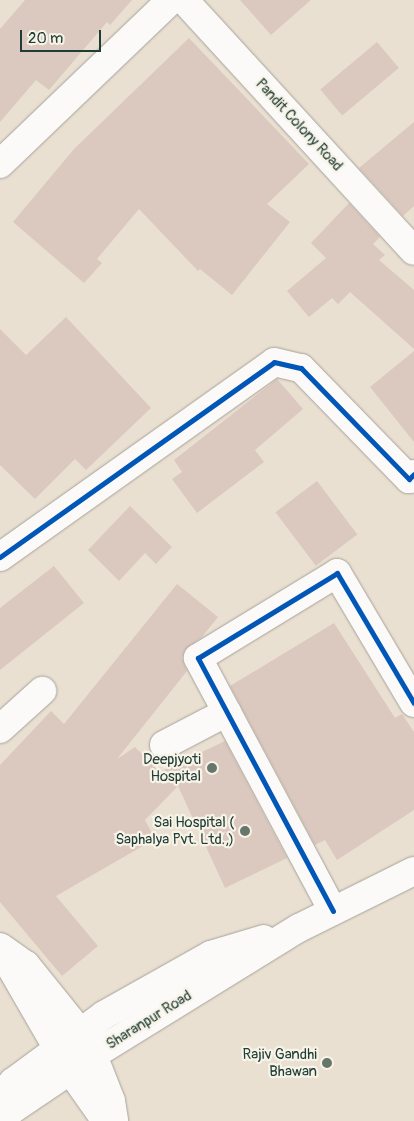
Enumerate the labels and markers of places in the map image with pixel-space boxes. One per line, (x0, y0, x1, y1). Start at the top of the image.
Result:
place label: Deepjyoti Hospital (143, 750, 201, 785)
marker: Deepjyoti Hospital (205, 761, 219, 775)
place label: Sai Hospital ( Saphalya Pvt. Ltd.,) (115, 813, 234, 848)
marker: Sai Hospital ( Saphalya Pvt. Ltd.,) (238, 824, 252, 838)
place label: Rajiv Gandhi Bhawan (243, 1045, 317, 1080)
marker: Rajiv Gandhi Bhawan (321, 1057, 333, 1069)

